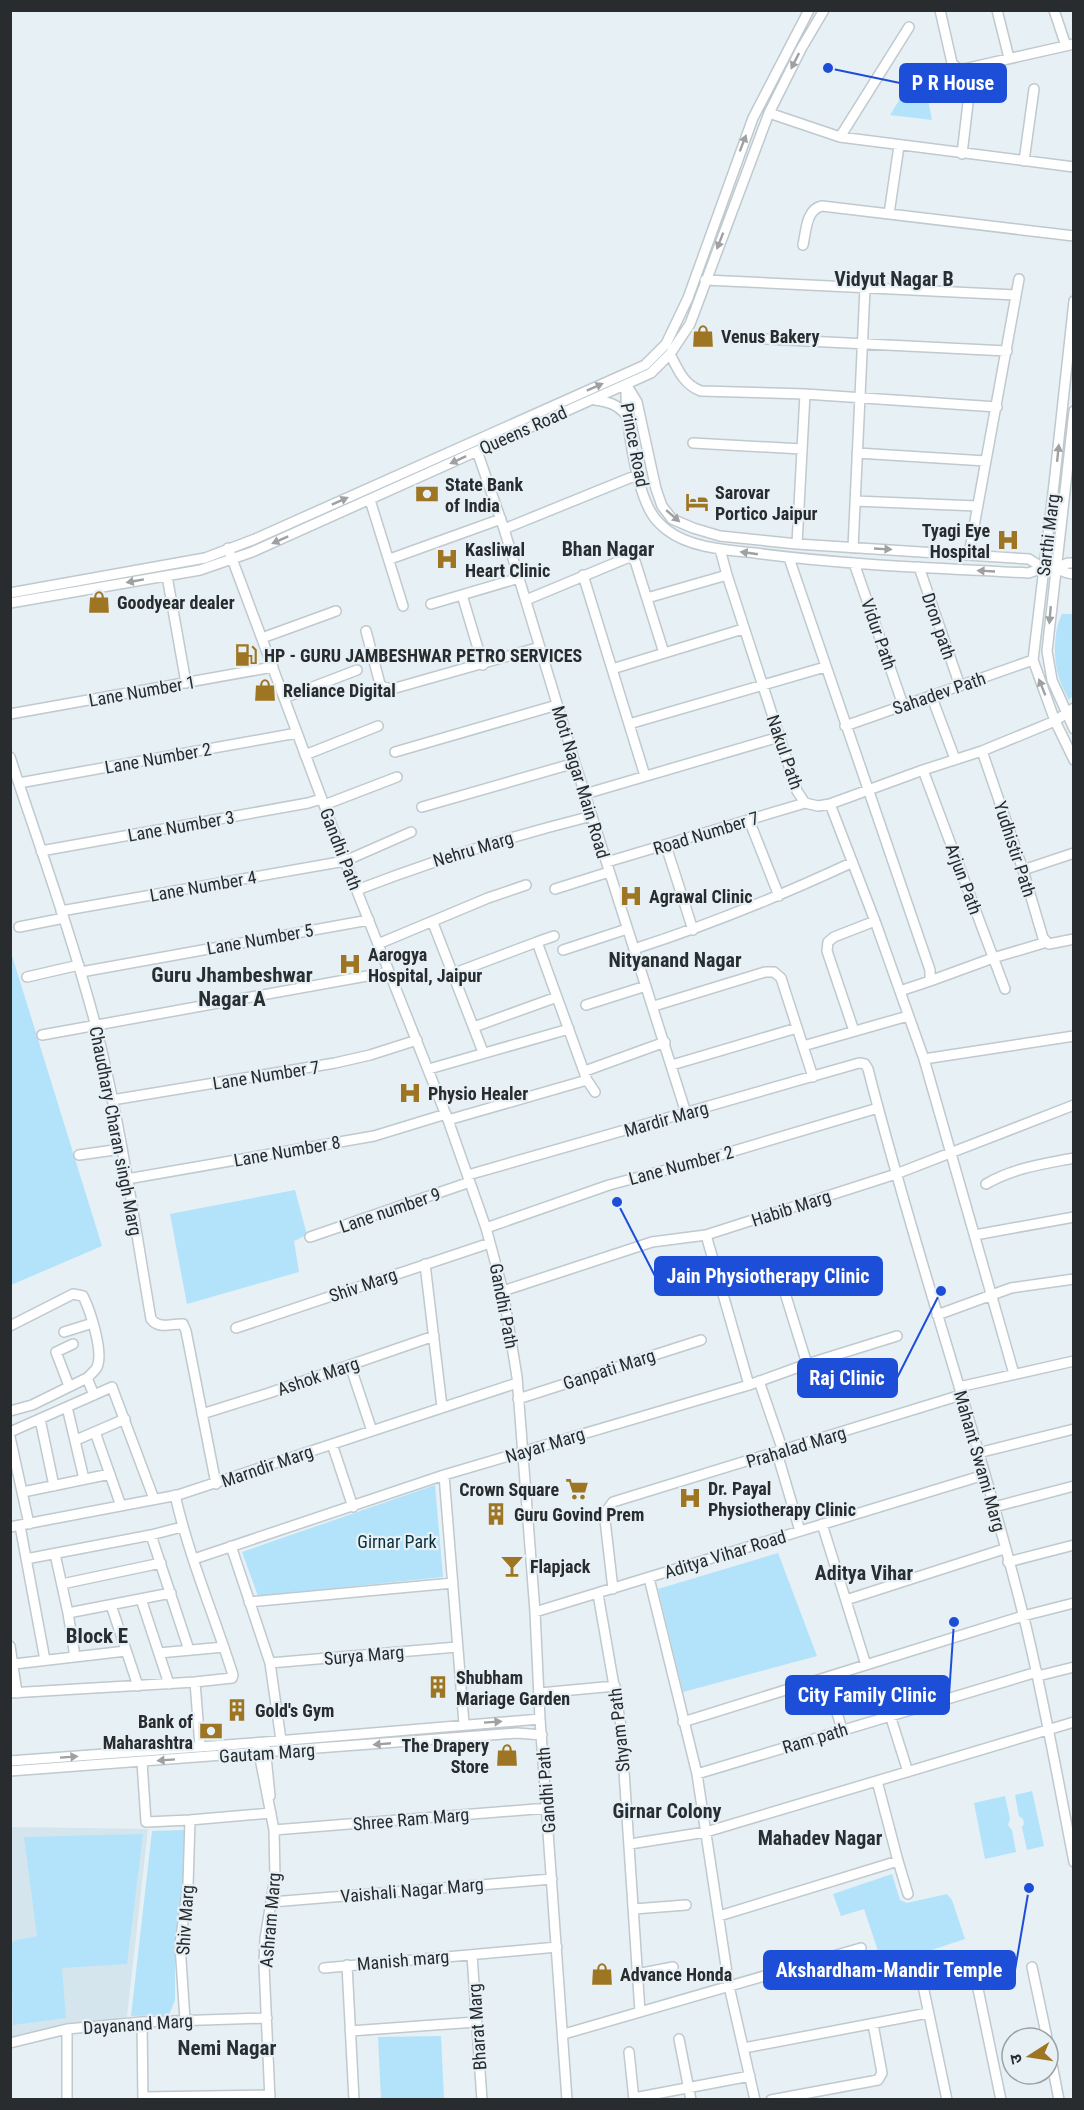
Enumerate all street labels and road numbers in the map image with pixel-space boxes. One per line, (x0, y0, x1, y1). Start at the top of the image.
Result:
street label: Queens Road (476, 401, 570, 459)
street label: Prince Road (617, 401, 653, 489)
street label: Sarthi Marg (1033, 493, 1063, 577)
street label: Dron path (918, 590, 960, 662)
street label: Vidur Path (857, 596, 901, 672)
street label: Sahadev Path (890, 667, 988, 719)
street label: Lane Number 1 (87, 671, 197, 711)
street label: Moti Nagar Main Road (548, 703, 614, 861)
street label: Nakul Path (762, 712, 808, 792)
street label: Lane Number 2 (103, 738, 213, 778)
street label: Yudhistir Path (990, 798, 1040, 900)
street label: Gandhi Path (316, 805, 366, 893)
street label: Lane Number 3 (126, 806, 236, 846)
street label: Road Number 7 (651, 807, 762, 859)
street label: Nehru Marg (430, 827, 516, 871)
street label: Arjun Path (941, 841, 987, 917)
street label: Lane Number 4 (148, 866, 258, 906)
street label: Lane Number 5 (205, 919, 315, 959)
street label: Chaudhary Charan singh Marg (85, 1024, 147, 1238)
street label: Lane Number 7 (211, 1056, 321, 1094)
street label: Mardir Marg (621, 1097, 711, 1141)
street label: Lane Number 8 (232, 1131, 342, 1171)
street label: Lane Number 2 (626, 1141, 736, 1189)
street label: Lane number 9 (337, 1183, 443, 1237)
street label: Habib Marg (749, 1185, 833, 1231)
street label: Gandhi Path (485, 1262, 523, 1350)
street label: Shiv Marg (326, 1264, 400, 1306)
street label: Ganpati Marg (560, 1344, 658, 1394)
street label: Ashok Marg (274, 1352, 362, 1400)
street label: Mahant Swami Marg (950, 1388, 1010, 1534)
street label: Prahalad Marg (744, 1422, 848, 1472)
street label: Nayar Marg (503, 1423, 587, 1467)
street label: Marndir Marg (218, 1441, 316, 1491)
street label: Aditya Vihar Road (662, 1526, 788, 1582)
street label: Surya Marg (323, 1641, 405, 1669)
street label: Shyam Path (604, 1687, 634, 1773)
street label: Ram path (780, 1718, 850, 1758)
street label: Gautam Marg (218, 1739, 316, 1767)
street label: Gandhi Path (533, 1746, 559, 1834)
street label: Shree Ram Marg (352, 1803, 470, 1835)
street label: Ashram Marg (255, 1872, 285, 1968)
street label: Vaishali Nagar Marg (340, 1873, 484, 1907)
street label: Shiv Marg (172, 1884, 198, 1956)
street label: Manish marg (356, 1946, 450, 1974)
street label: Bharat Marg (463, 1983, 491, 2071)
street label: Dayanand Marg (82, 2010, 194, 2038)

